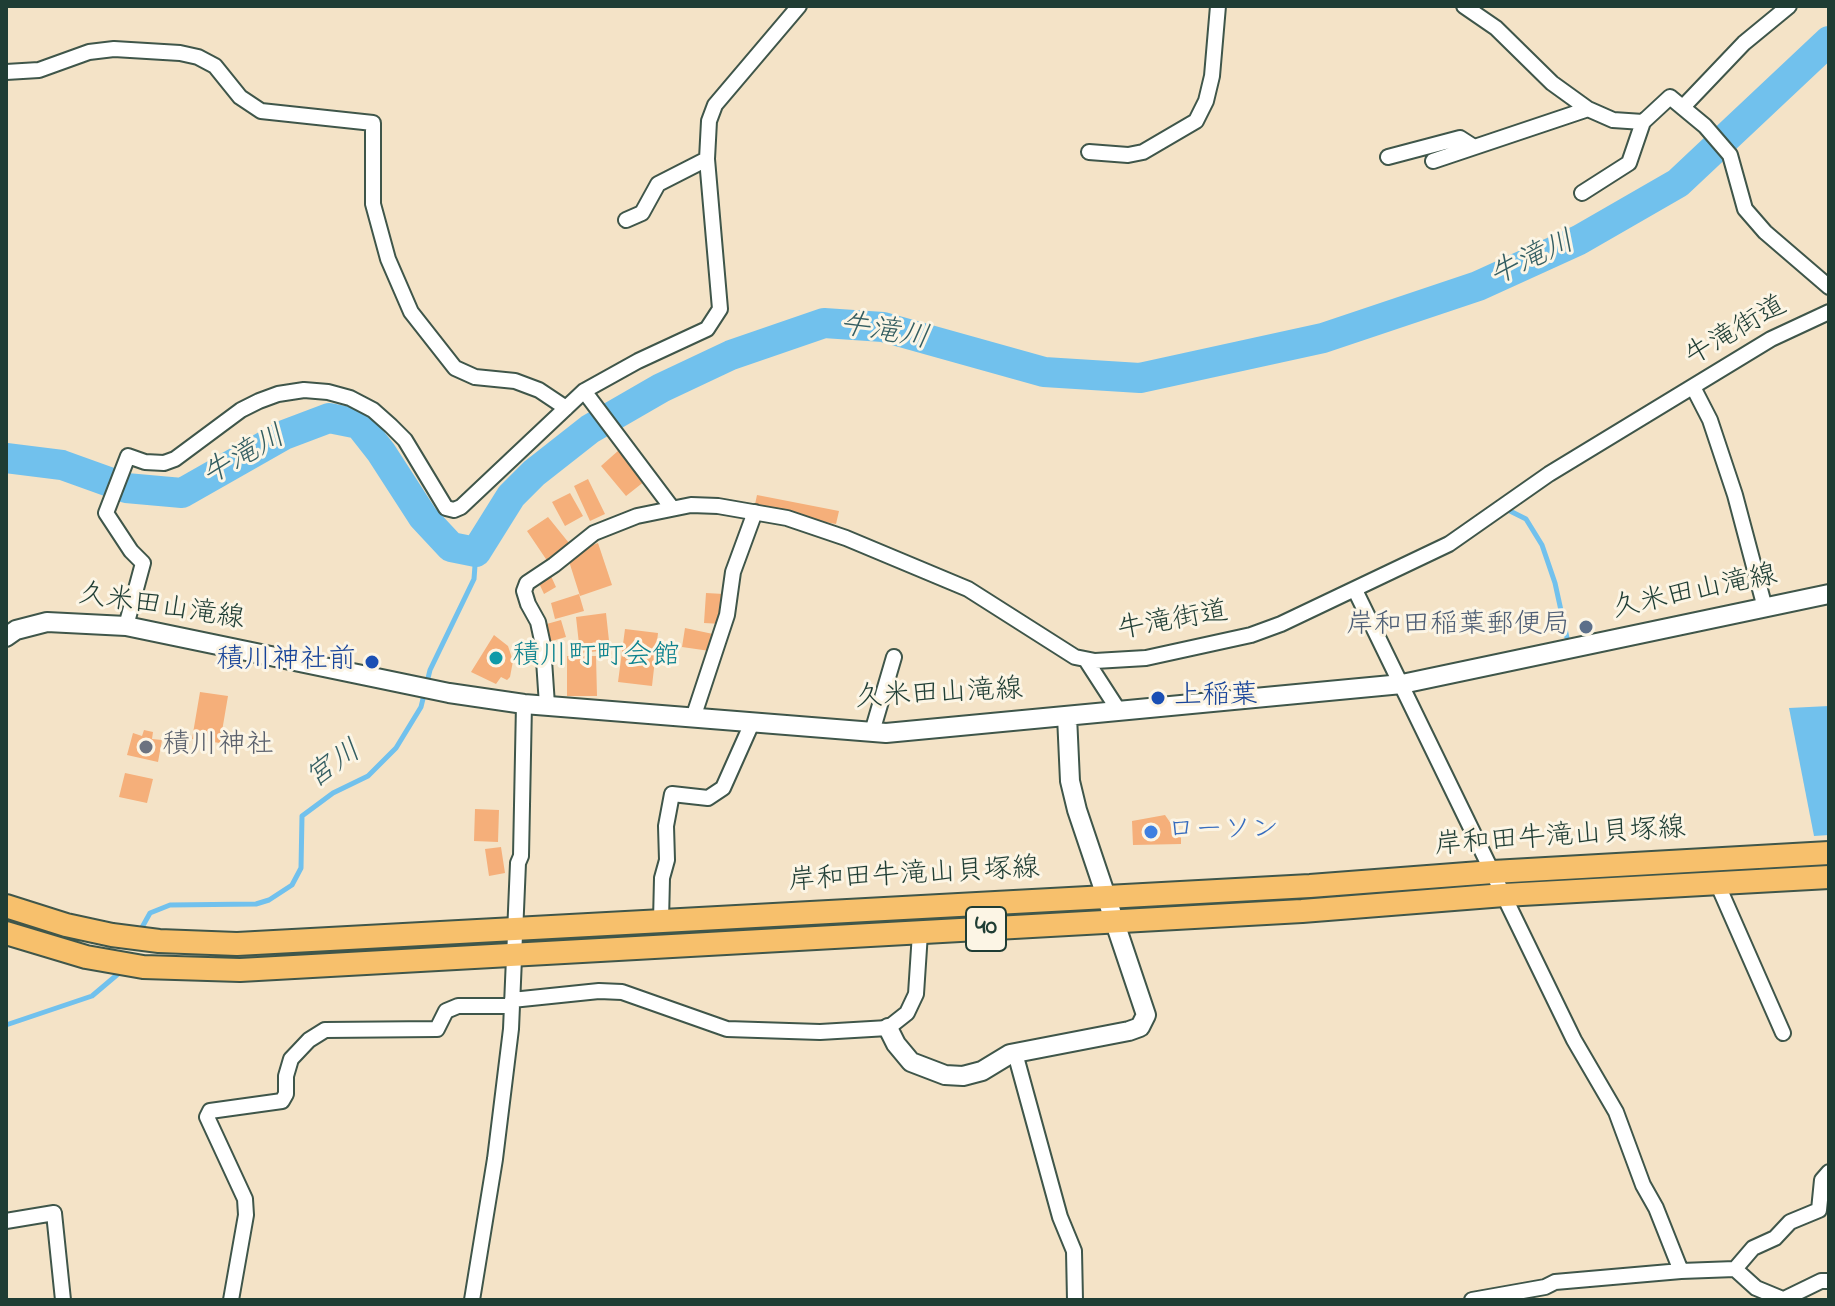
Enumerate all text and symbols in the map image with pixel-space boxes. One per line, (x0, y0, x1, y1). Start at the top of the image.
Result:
water label: 牛滝川 (1485, 226, 1581, 296)
street label: 牛滝街道 (1680, 290, 1794, 376)
water label: 牛滝川 (837, 308, 931, 360)
water label: 牛滝川 (197, 420, 293, 496)
street label: 久米田山滝線 (1609, 560, 1781, 628)
street label: 久米田山滝線 (75, 579, 247, 639)
street label: 牛滝街道 (1115, 597, 1231, 649)
place label: 岸和田稲葉郵便局 (1346, 610, 1570, 644)
marker: 岸和田稲葉郵便局 (1577, 618, 1595, 636)
place label: 積川町町会館 (512, 641, 680, 675)
place label: 積川神社前 (216, 645, 356, 679)
marker: 積川町町会館 (487, 649, 505, 667)
marker: 積川神社前 (363, 653, 381, 671)
street label: 久米田山滝線 (854, 675, 1024, 717)
place label: 上稲葉 (1174, 681, 1258, 715)
marker: 上稲葉 (1149, 689, 1167, 707)
place label: 積川神社 (162, 730, 274, 764)
water label: 宮川 (300, 735, 370, 799)
marker: 積川神社 (137, 738, 155, 756)
street label: 岸和田牛滝山貝塚線 (1433, 813, 1687, 865)
place label: ローソン (1167, 815, 1279, 849)
marker: ローソン (1142, 823, 1160, 841)
street label: 岸和田牛滝山貝塚線 (787, 854, 1041, 900)
road number: 40 (966, 907, 1006, 951)

